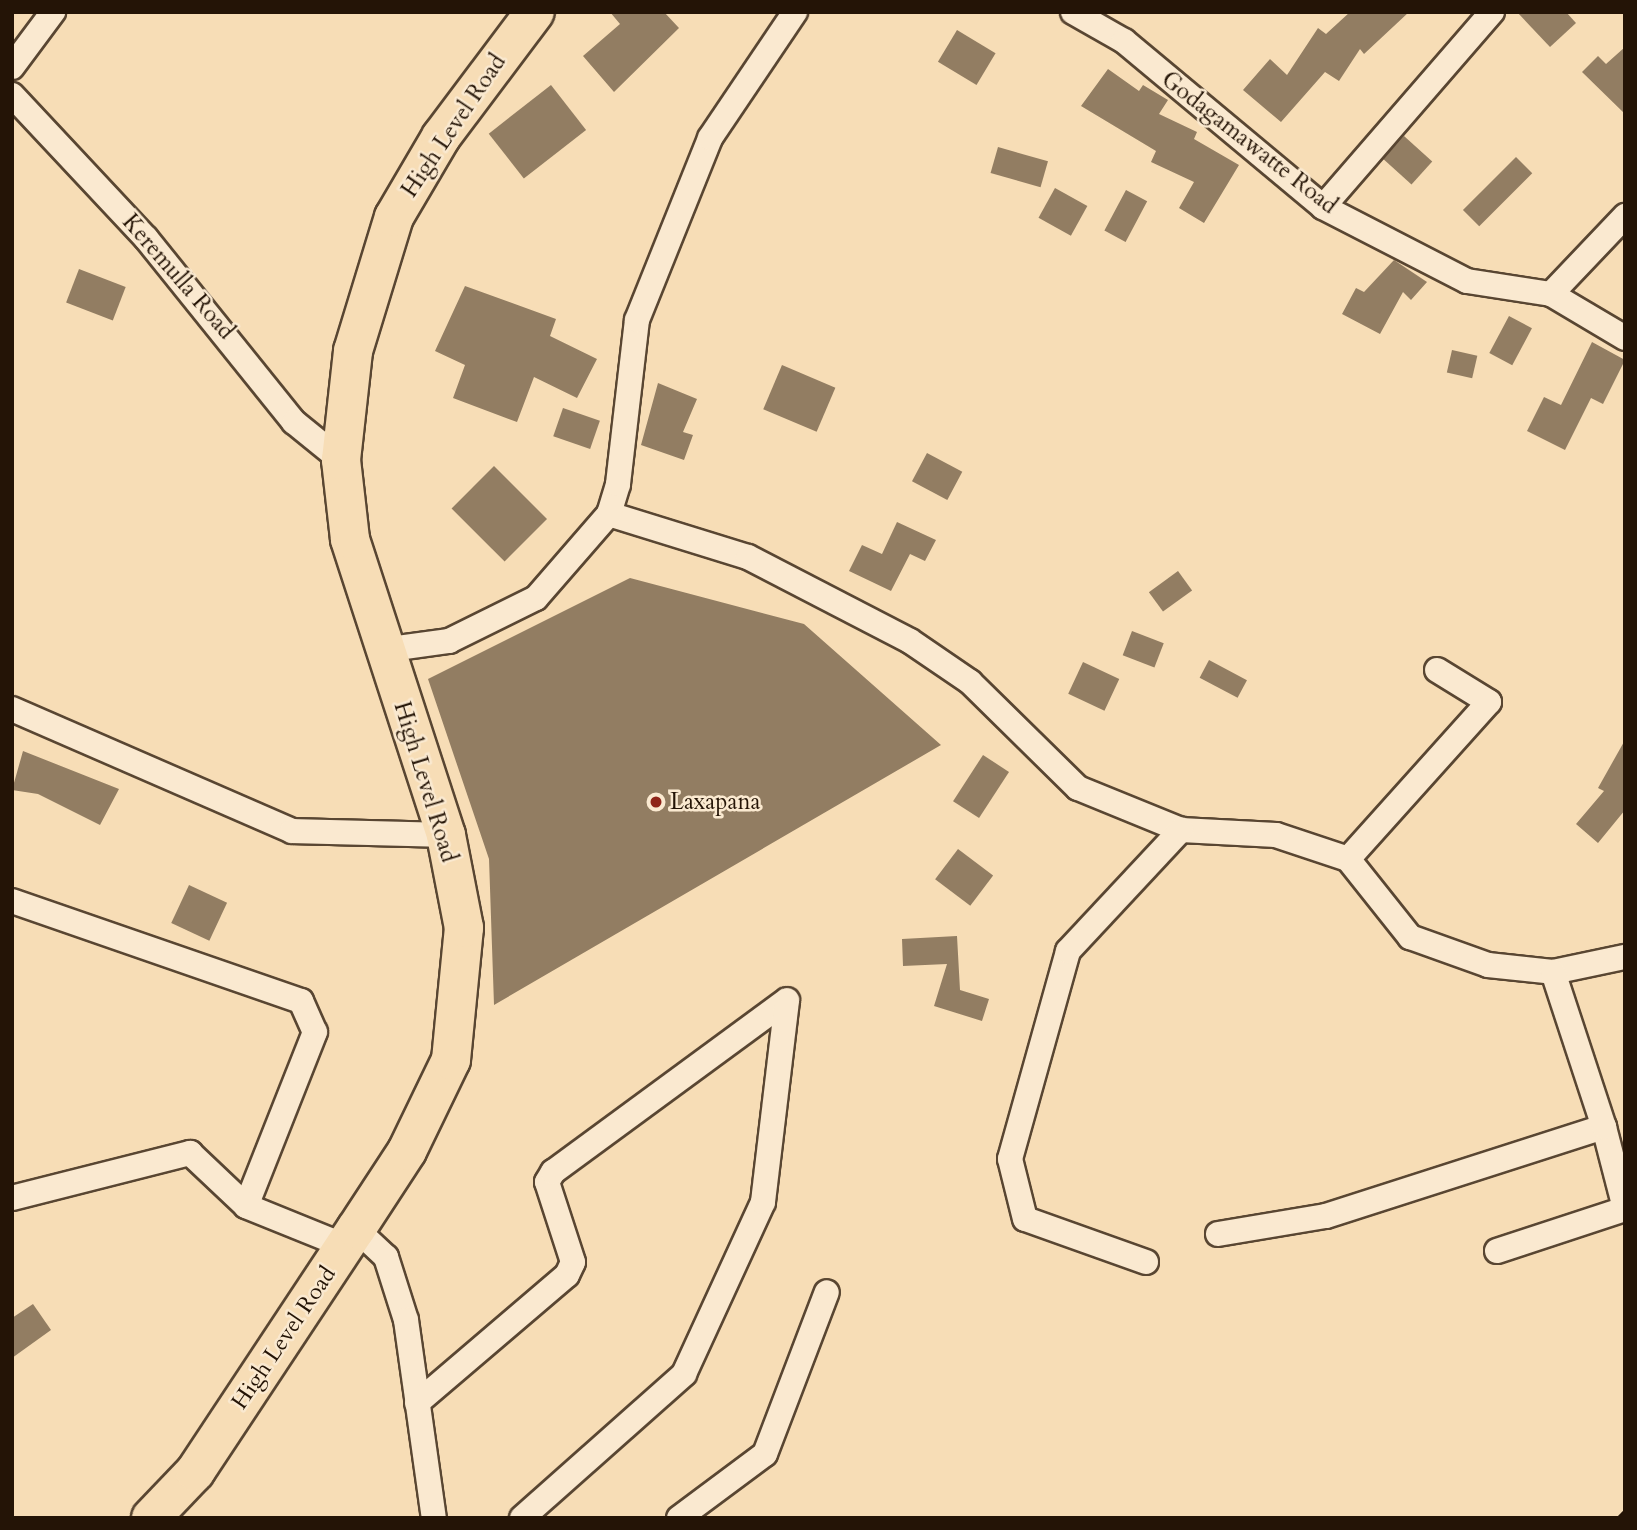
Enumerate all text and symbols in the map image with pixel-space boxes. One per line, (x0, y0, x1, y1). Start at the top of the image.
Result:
street label: High Level Road (396, 49, 512, 203)
street label: Godagamawatte Road (1156, 66, 1342, 220)
street label: Keremulla Road (116, 209, 240, 345)
street label: High Level Road (387, 698, 463, 866)
place label: Laxapana (670, 788, 760, 816)
marker: Laxapana (648, 794, 664, 810)
street label: High Level Road (226, 1261, 342, 1415)

